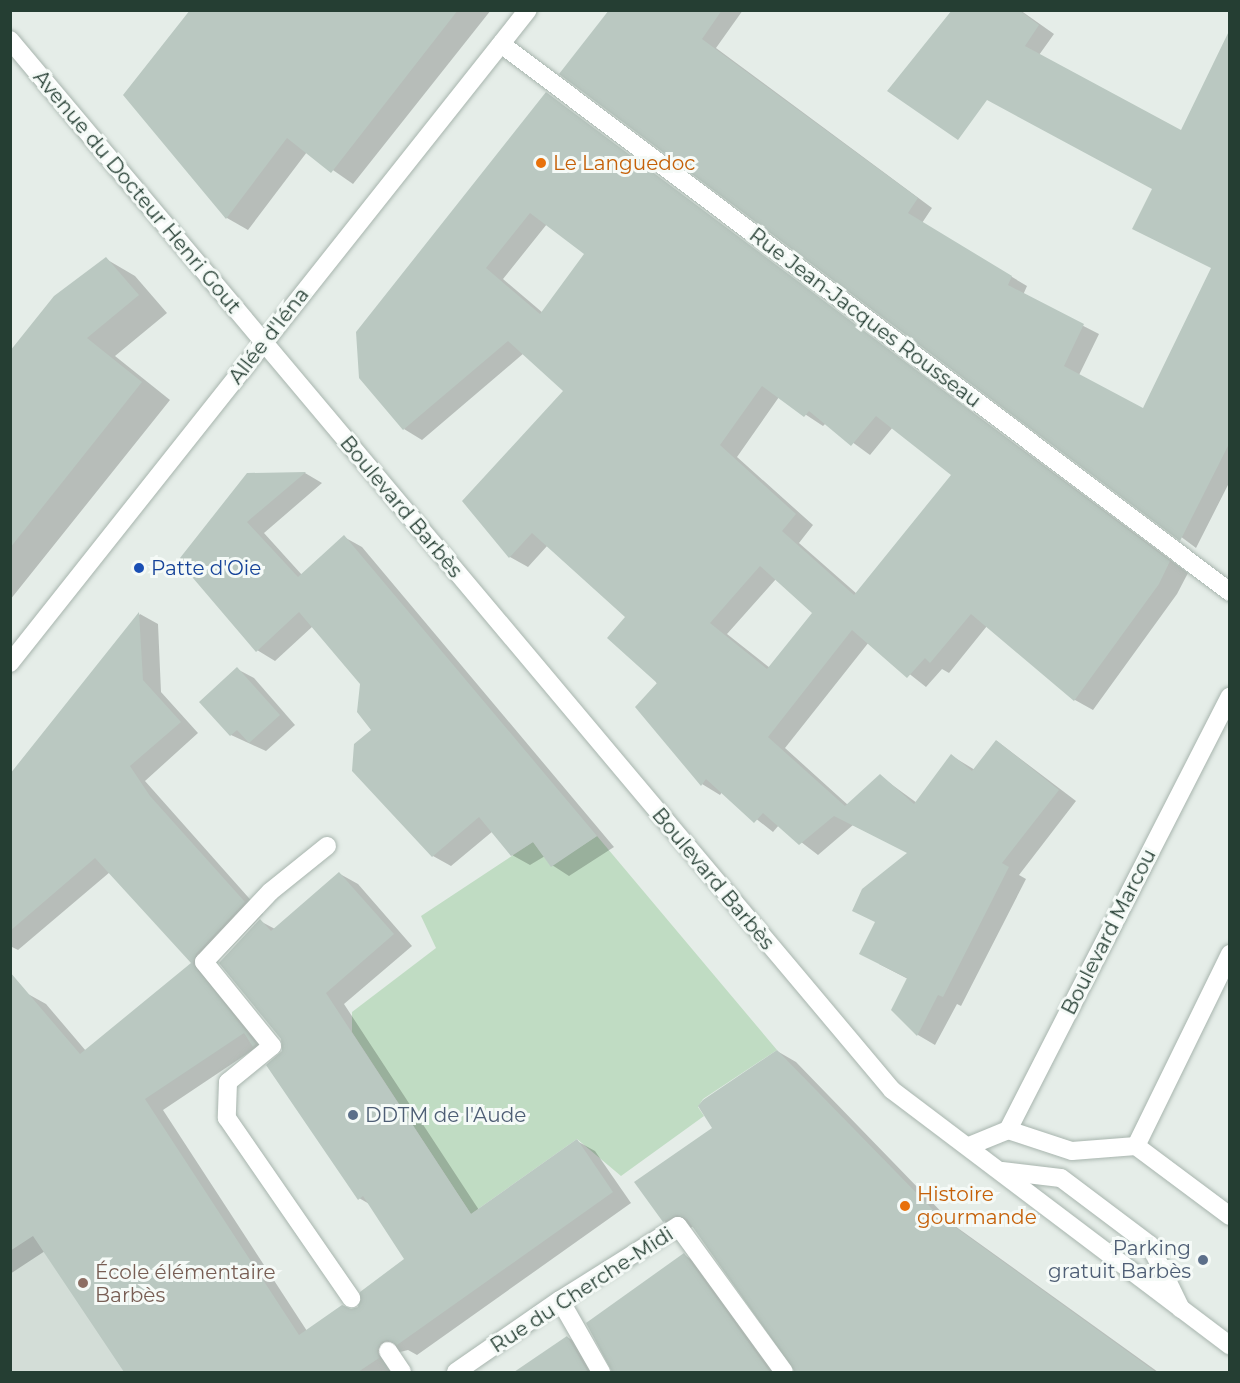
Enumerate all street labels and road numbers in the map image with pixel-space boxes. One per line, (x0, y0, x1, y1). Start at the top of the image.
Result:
street label: Avenue du Docteur Henri Gout (28, 66, 246, 318)
street label: Rue Jean-Jacques Rousseau (745, 223, 985, 413)
street label: Allée d'Iéna (224, 283, 314, 389)
street label: Boulevard Barbès (335, 431, 467, 583)
street label: Boulevard Barbès (647, 803, 779, 955)
street label: Boulevard Marcou (1057, 845, 1161, 1019)
street label: Rue du Cherche-Midi (486, 1222, 678, 1358)

